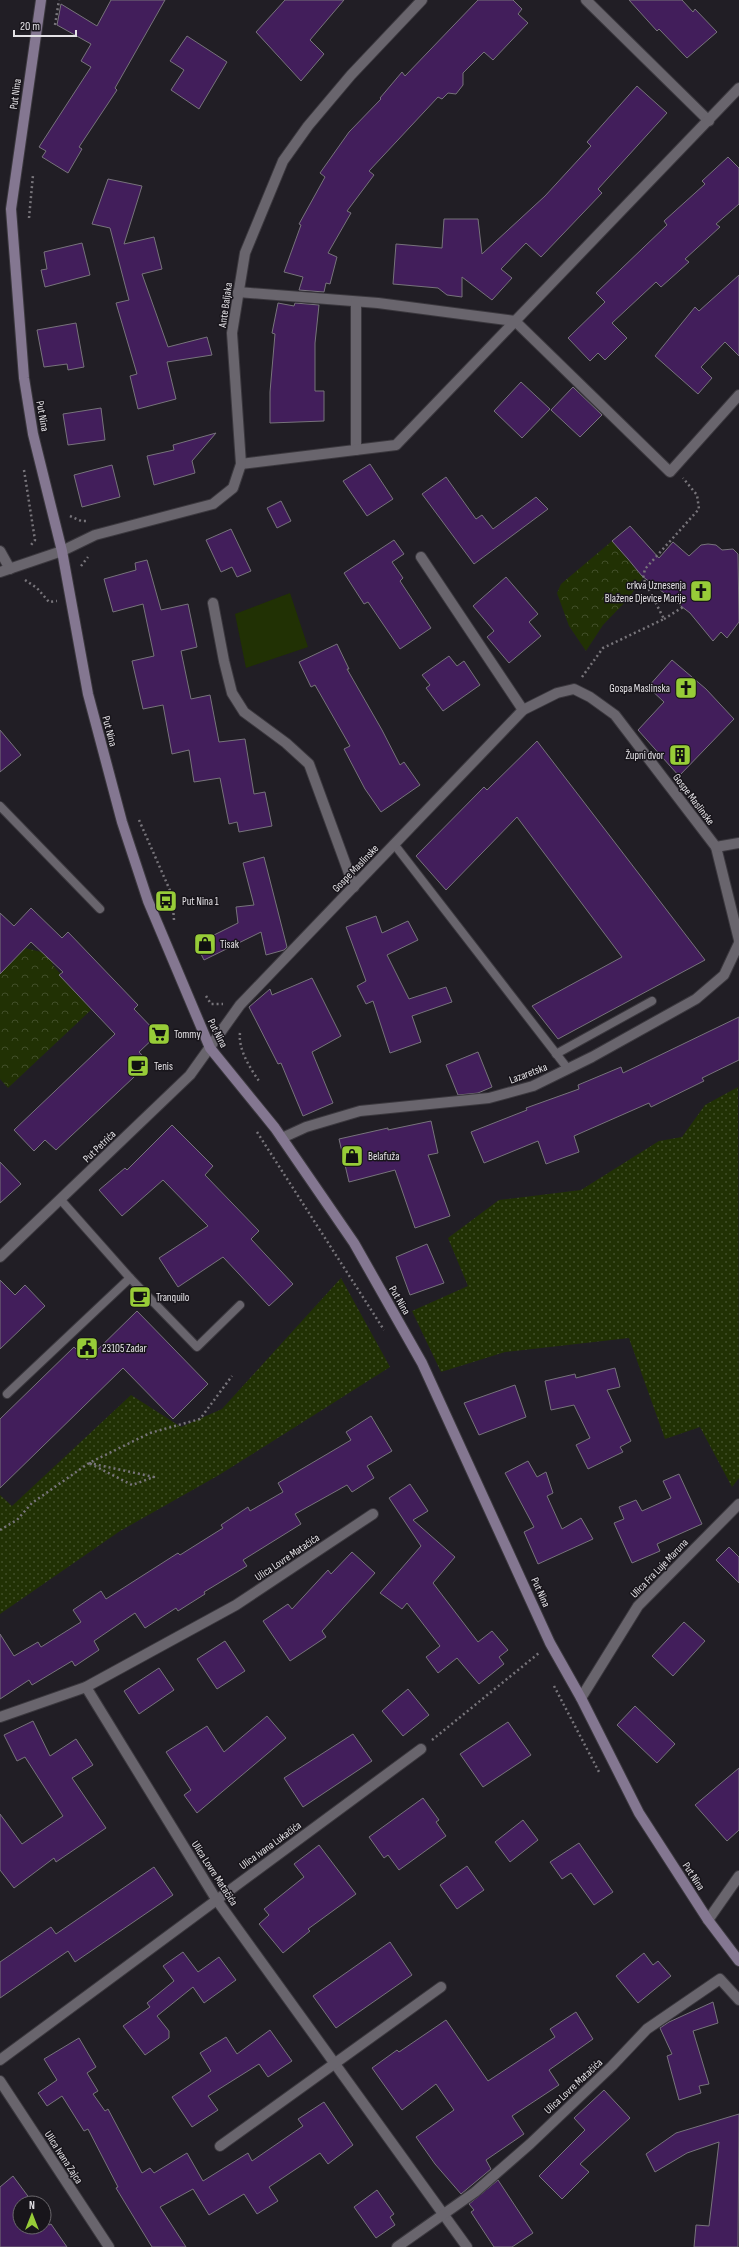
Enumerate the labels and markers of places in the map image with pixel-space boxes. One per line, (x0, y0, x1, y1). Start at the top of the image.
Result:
church icon: crkva Uznesenja Blažene Djevice Marije (688, 578, 714, 604)
place label: crkva Uznesenja Blažene Djevice Marije (605, 579, 686, 605)
church icon: Gospa Maslinska (673, 675, 699, 701)
place label: Gospa Maslinska (609, 682, 670, 695)
building icon: Župni dvor (667, 742, 693, 768)
place label: Župni dvor (625, 749, 664, 762)
bus stop icon: Put Nina 1 (153, 888, 179, 914)
place label: Put Nina 1 (182, 895, 219, 908)
shop icon: Tisak (192, 931, 218, 957)
place label: Tisak (220, 938, 240, 951)
supermarket icon: Tommy (146, 1021, 172, 1047)
place label: Tommy (174, 1028, 201, 1041)
cafe icon: Tenis (125, 1053, 151, 1079)
place label: Tenis (154, 1060, 173, 1073)
shop icon: Belafuža (339, 1143, 365, 1169)
place label: Belafuža (368, 1150, 400, 1163)
cafe icon: Tranquilo (127, 1284, 153, 1310)
place label: Tranquilo (156, 1291, 190, 1304)
public building icon: 23105 Zadar (74, 1335, 100, 1361)
place label: 23105 Zadar (102, 1342, 147, 1355)

